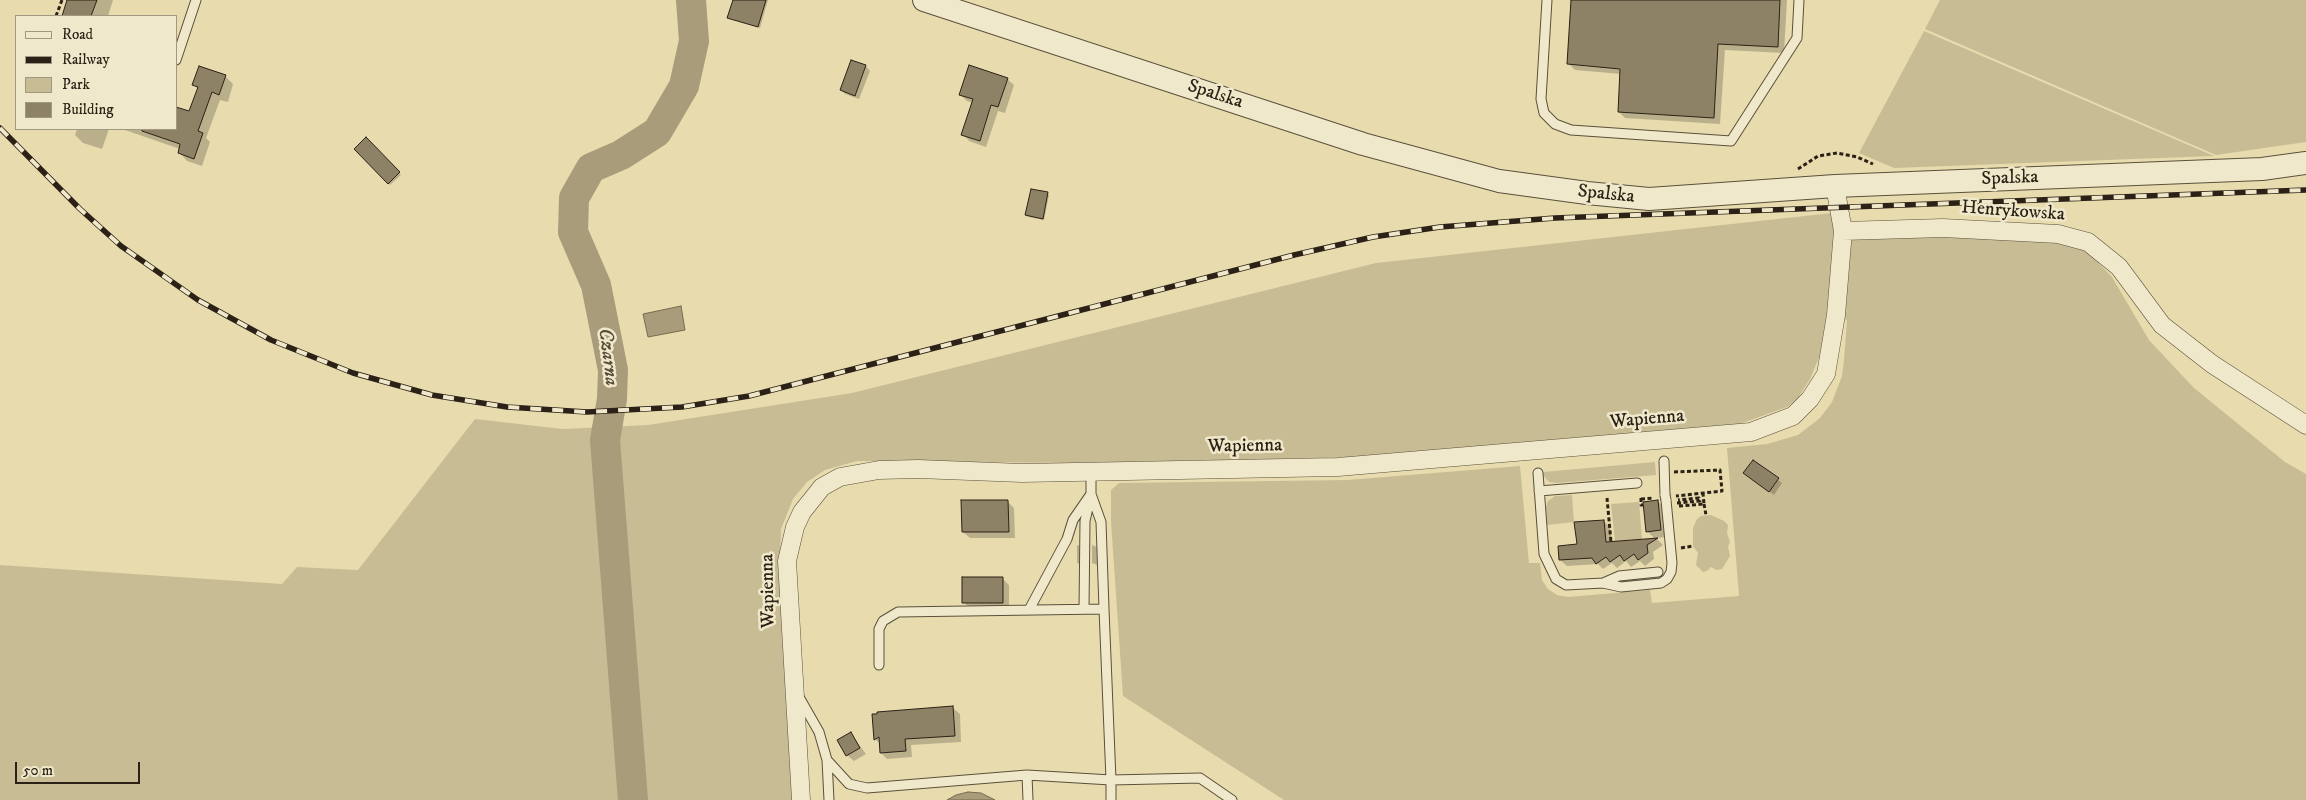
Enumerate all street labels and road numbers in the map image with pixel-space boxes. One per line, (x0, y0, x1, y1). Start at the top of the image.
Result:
street label: Spalska (1184, 75, 1246, 115)
street label: Spalska (1981, 167, 2039, 191)
street label: Spalska (1576, 181, 1636, 209)
street label: Henrykowska (1960, 197, 2066, 227)
street label: Wapienna (1609, 405, 1685, 435)
street label: Wapienna (1208, 435, 1282, 459)
street label: Wapienna (757, 554, 781, 628)

